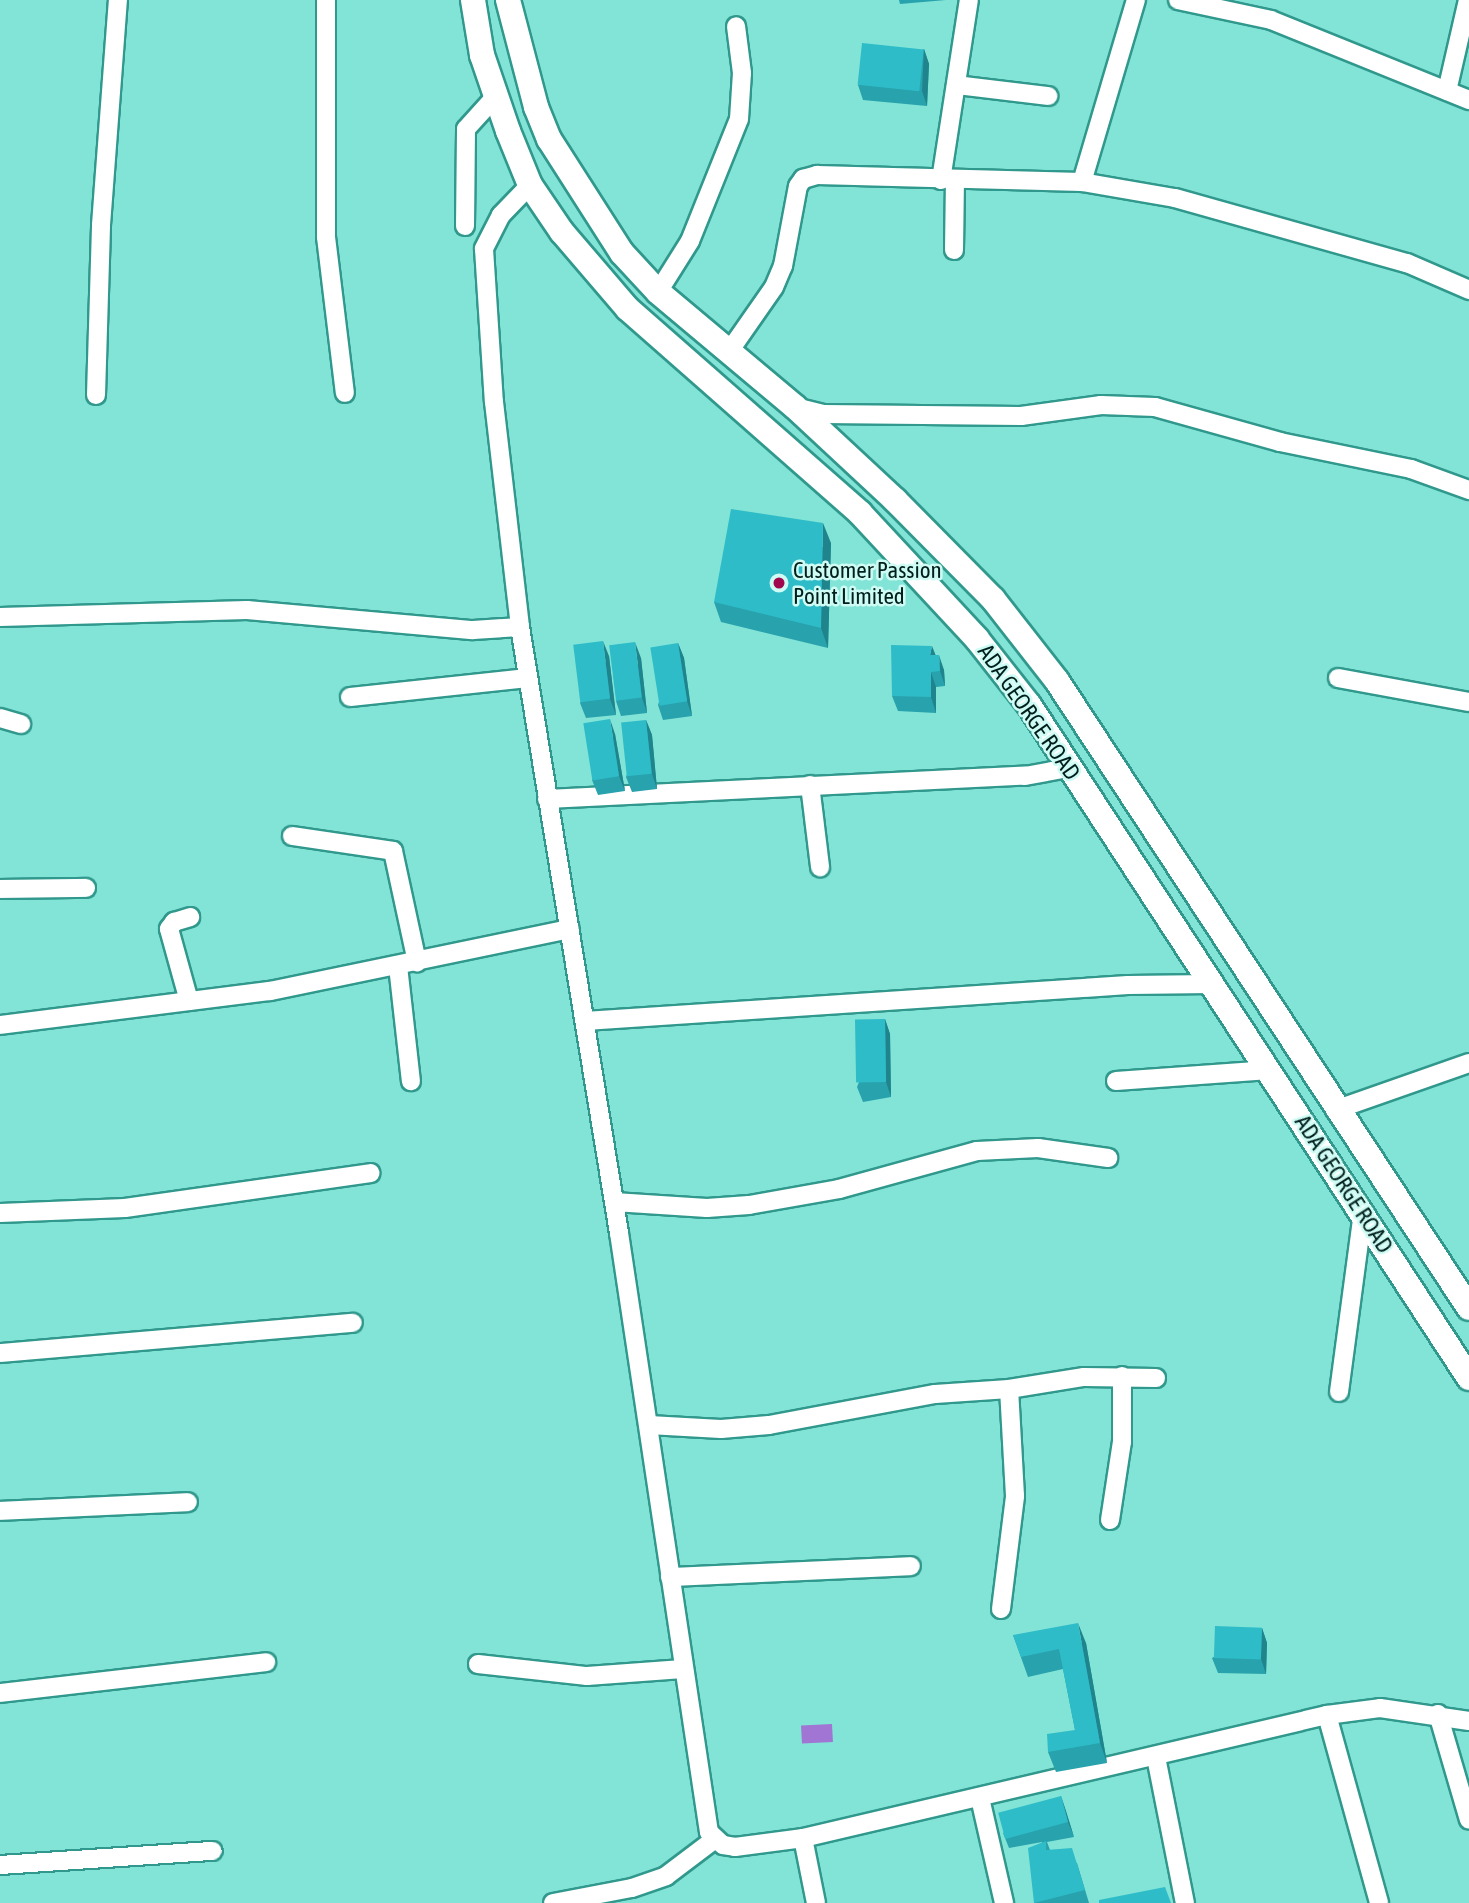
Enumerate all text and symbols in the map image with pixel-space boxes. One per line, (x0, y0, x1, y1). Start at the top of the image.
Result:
place label: Customer Passion Point Limited (793, 556, 942, 610)
marker: Customer Passion Point Limited (771, 575, 787, 591)
street label: ADA GEORGE ROAD (972, 639, 1086, 785)
street label: ADA GEORGE ROAD (1289, 1110, 1399, 1258)

